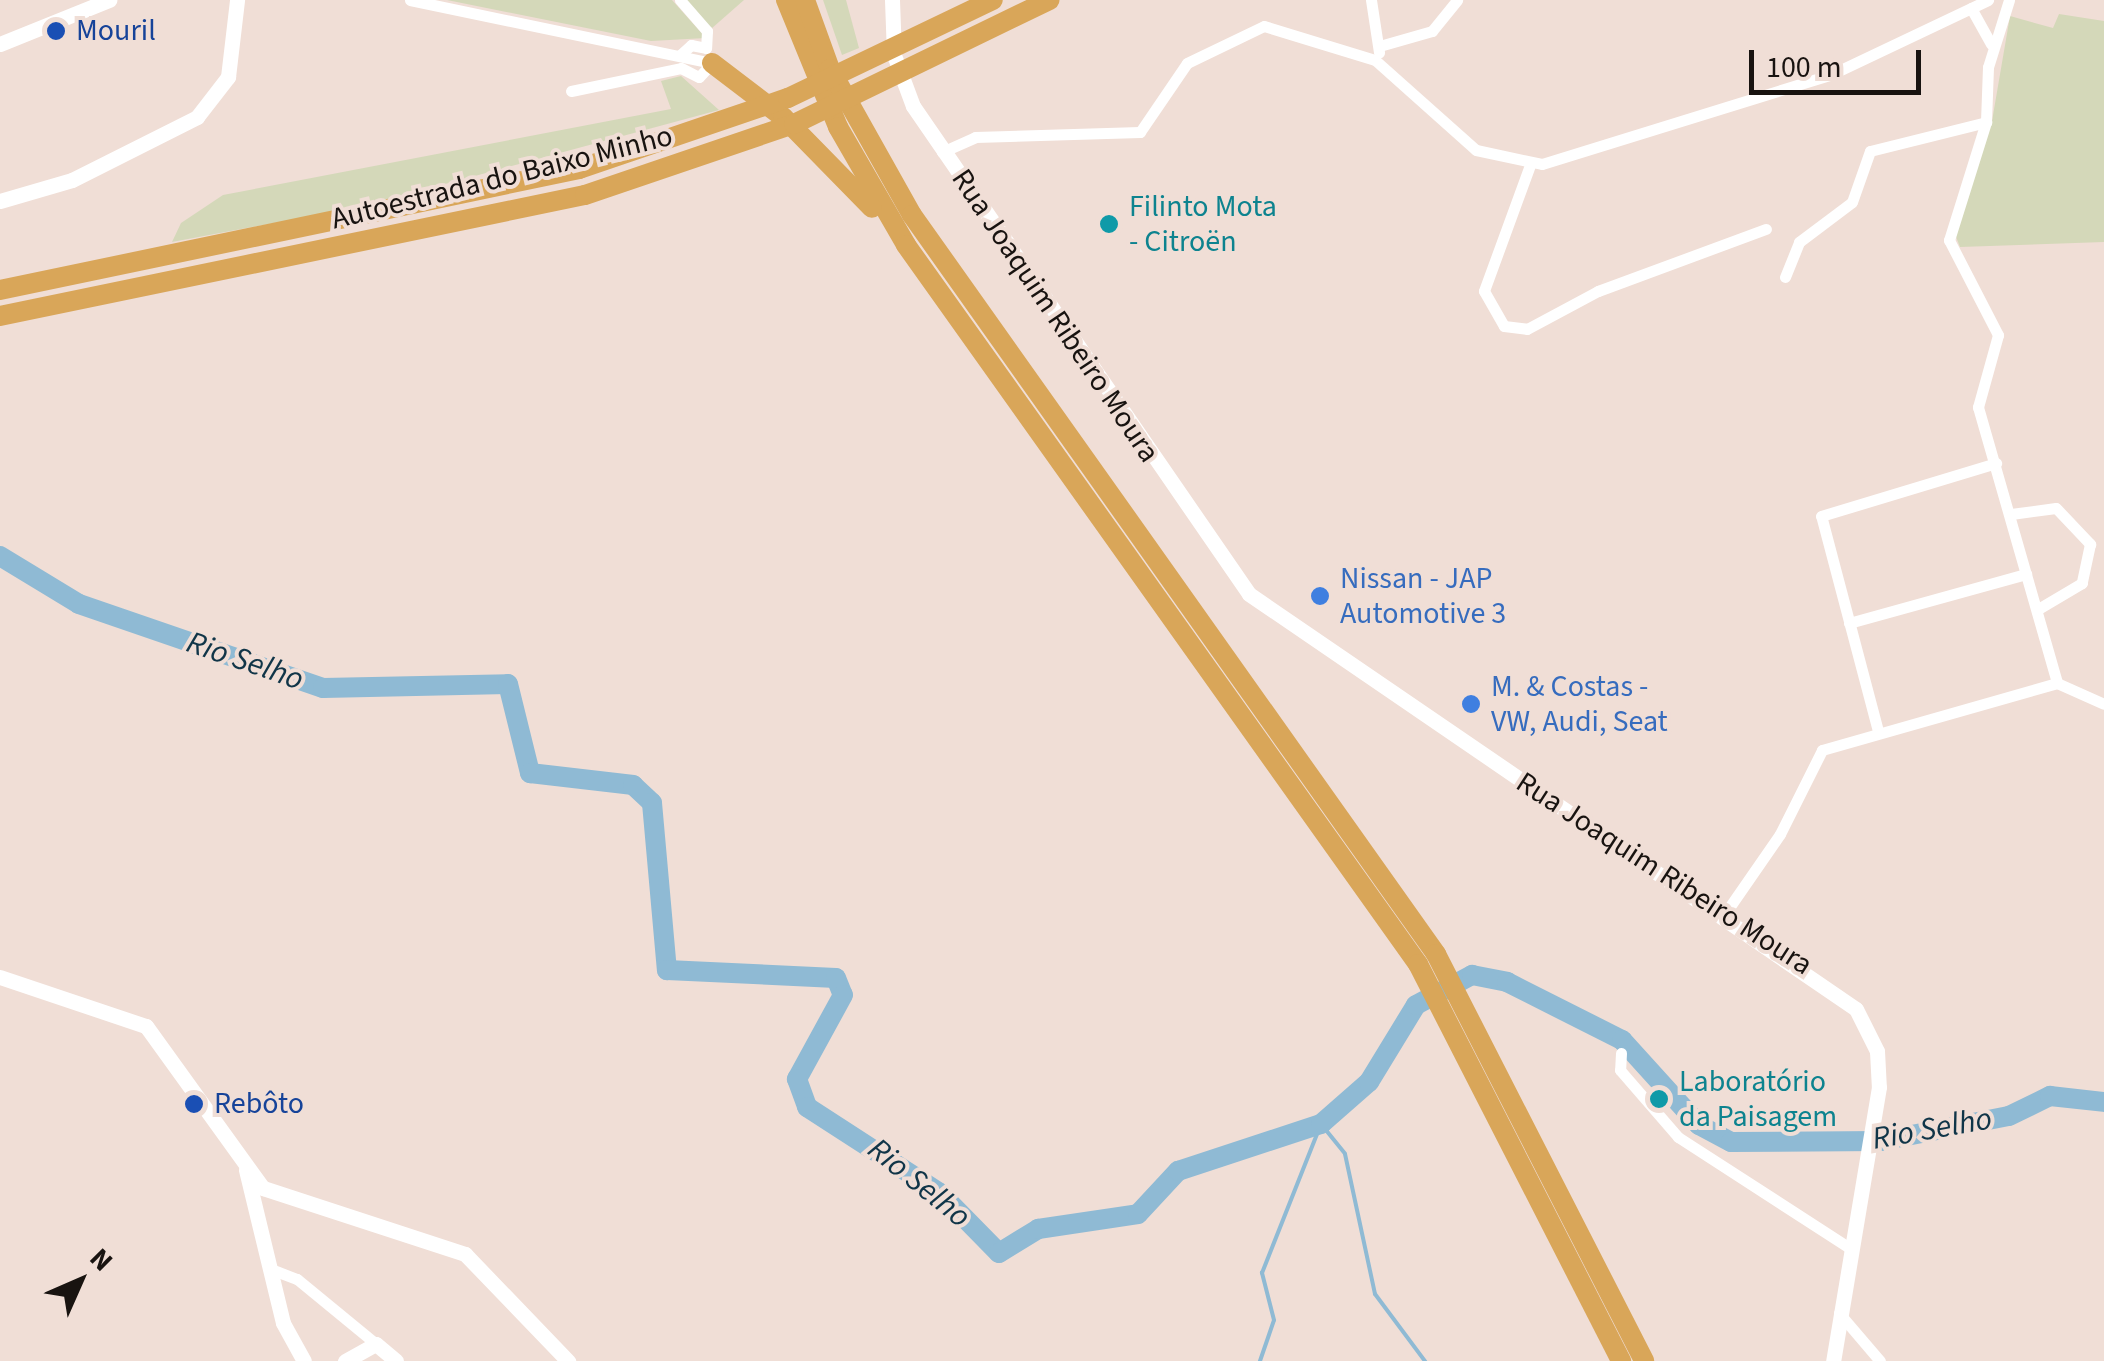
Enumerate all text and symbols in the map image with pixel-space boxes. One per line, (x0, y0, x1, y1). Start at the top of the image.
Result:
place label: Mouril (76, 13, 156, 49)
marker: Mouril (45, 20, 67, 42)
scale bar (1754, 30, 1926, 92)
text: 100 m (1766, 46, 1842, 89)
street label: Autoestrada do Baixo Minho (328, 118, 676, 238)
street label: Rua Joaquim Ribeiro Moura (943, 163, 1167, 469)
place label: Filinto Mota - Citroën (1129, 189, 1277, 260)
marker: Filinto Mota - Citroën (1098, 213, 1120, 235)
place label: Nissan - JAP Automotive 3 (1340, 561, 1506, 632)
marker: Nissan - JAP Automotive 3 (1309, 585, 1331, 607)
water label: Rio Selho (182, 623, 308, 699)
place label: M. & Costas - VW, Audi, Seat (1491, 669, 1668, 740)
marker: M. & Costas - VW, Audi, Seat (1460, 693, 1482, 715)
street label: Rua Joaquim Ribeiro Moura (1509, 765, 1819, 983)
place label: Laboratório da Paisagem (1679, 1064, 1837, 1134)
place label: Rebôto (214, 1086, 304, 1122)
marker: Laboratório da Paisagem (1648, 1088, 1670, 1110)
marker: Rebôto (183, 1093, 205, 1115)
water label: Rio Selho (1869, 1100, 1995, 1158)
water label: Rio Selho (860, 1130, 978, 1236)
north arrow (30, 1231, 130, 1331)
text: N (80, 1239, 122, 1281)

